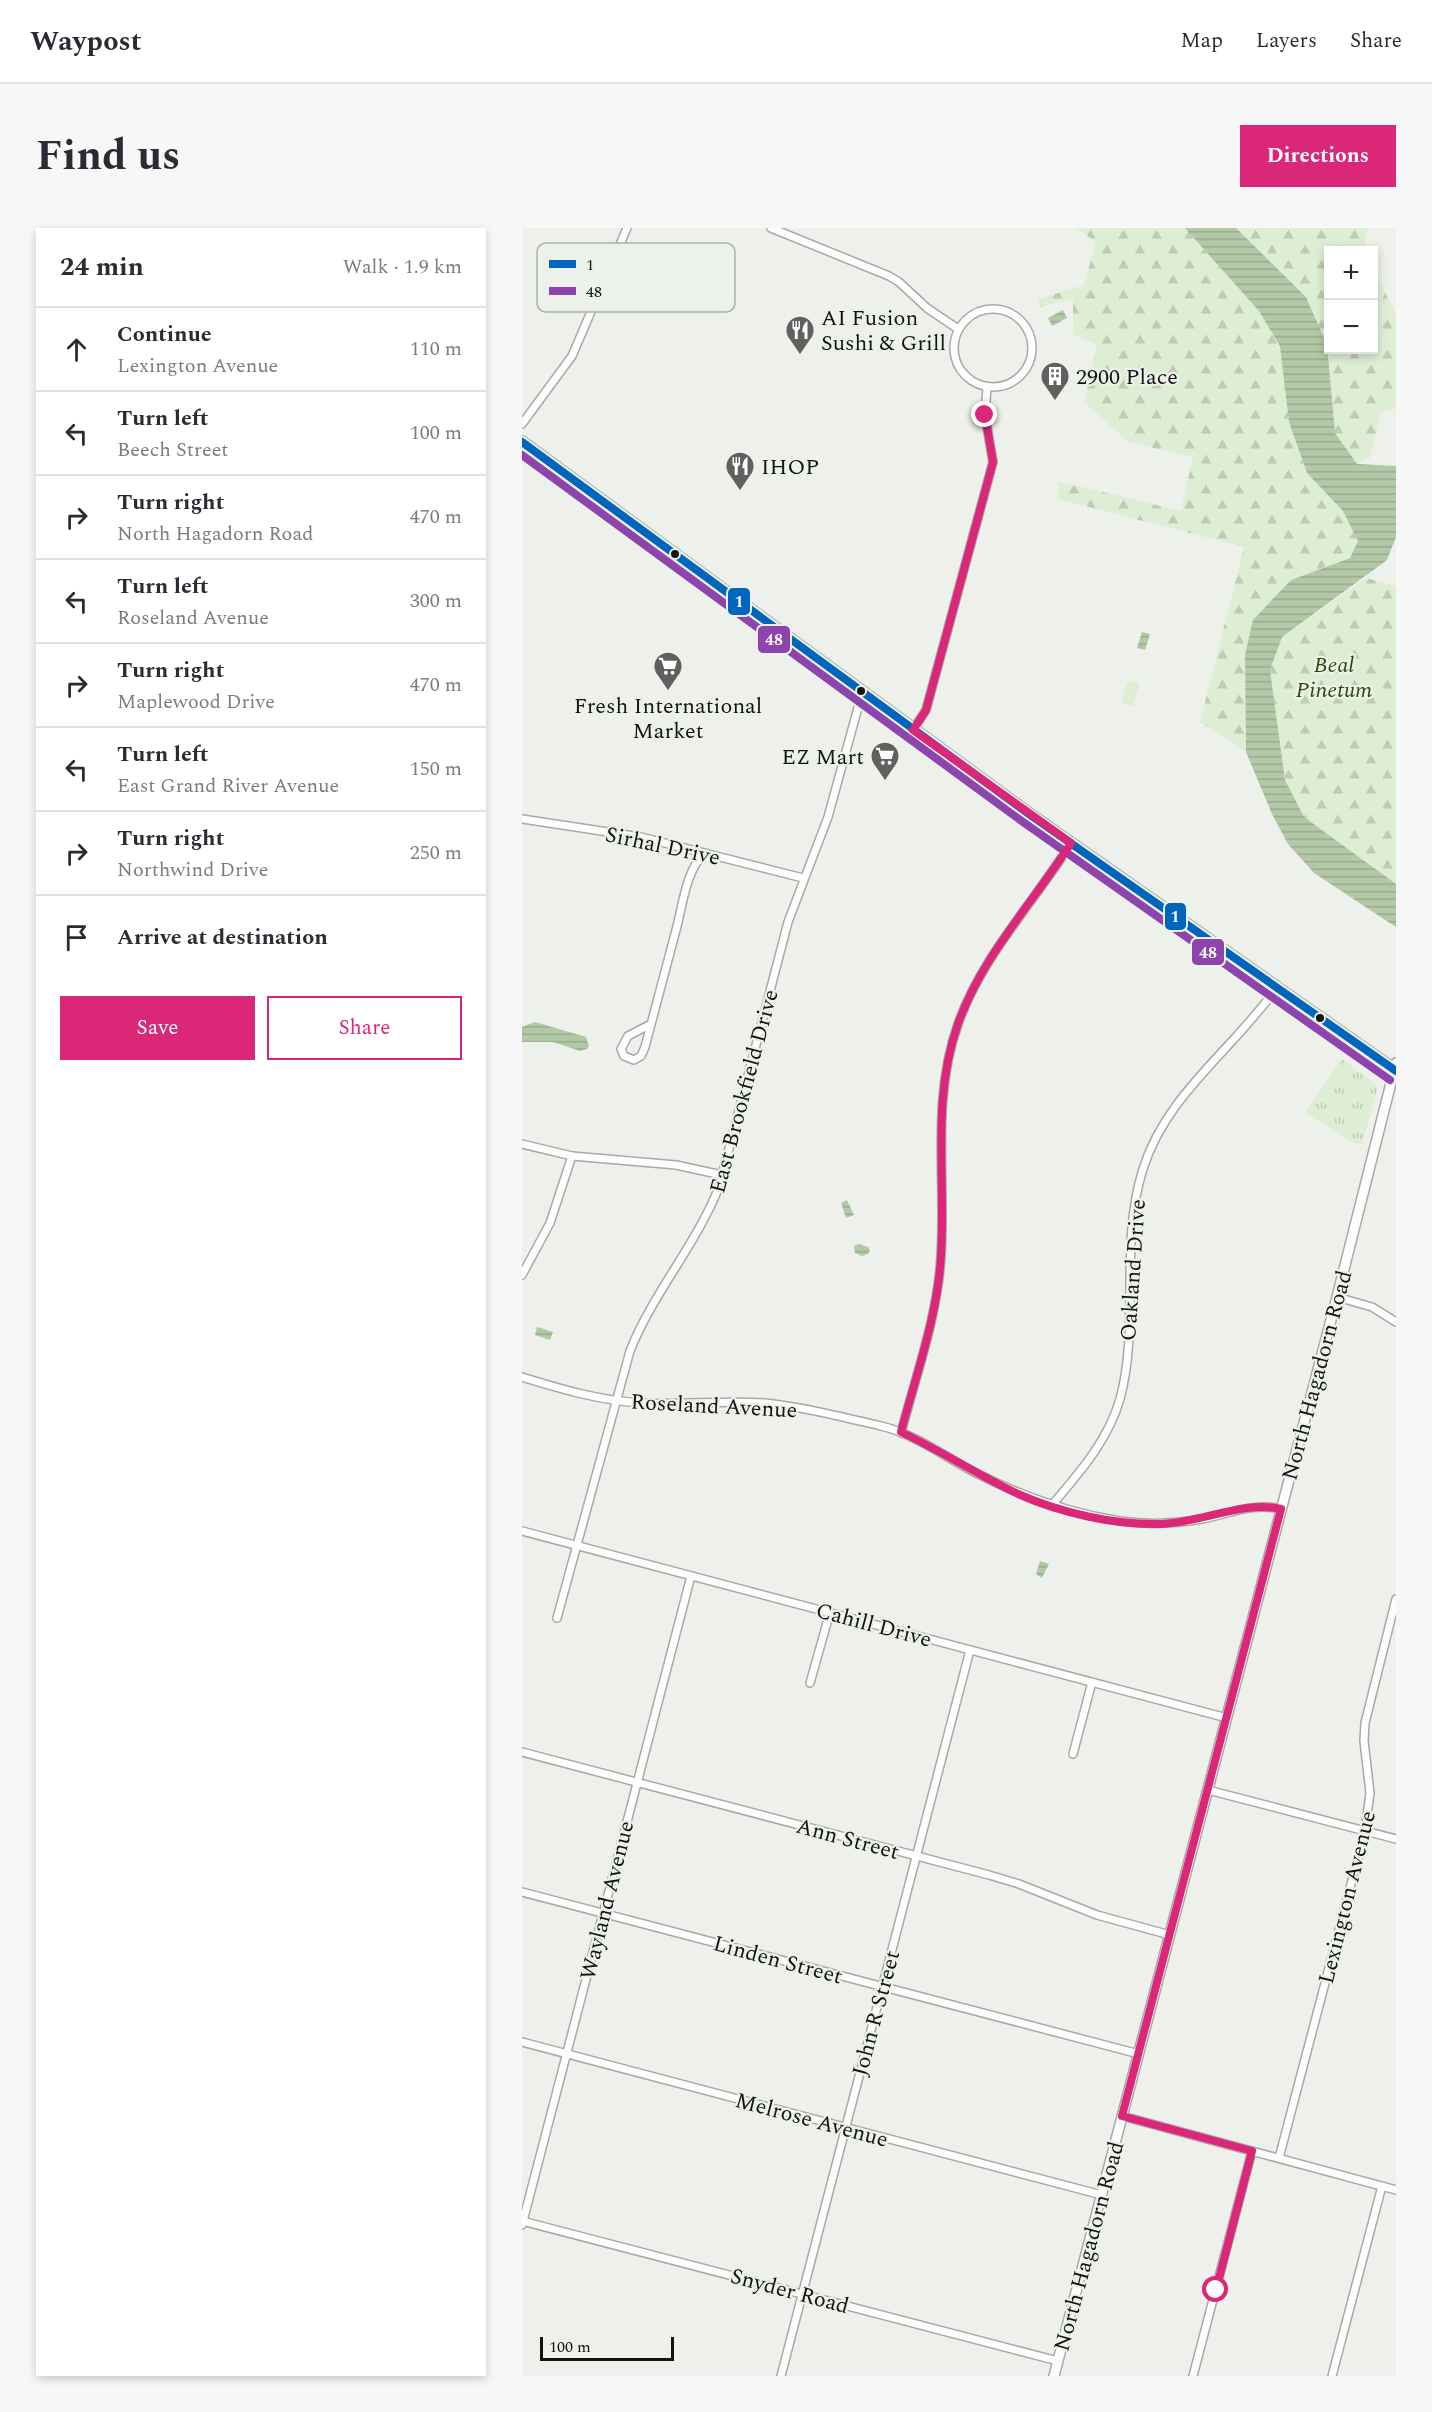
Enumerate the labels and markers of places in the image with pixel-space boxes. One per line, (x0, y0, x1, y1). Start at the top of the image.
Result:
place label: AI Fusion Sushi & Grill (821, 302, 946, 360)
restaurant icon: AI Fusion Sushi & Grill (784, 314, 816, 356)
building icon: 2900 Place (1039, 360, 1071, 402)
place label: 2900 Place (1076, 361, 1178, 394)
restaurant icon: IHOP (724, 450, 756, 492)
place label: IHOP (761, 451, 819, 484)
unlabelled marker (669, 548, 681, 560)
supermarket icon: Fresh International Market (652, 650, 684, 692)
unlabelled marker (855, 685, 867, 697)
place label: Fresh International Market (574, 690, 762, 748)
supermarket icon: EZ Mart (869, 740, 901, 782)
place label: EZ Mart (782, 741, 864, 774)
unlabelled marker (1314, 1012, 1326, 1024)

